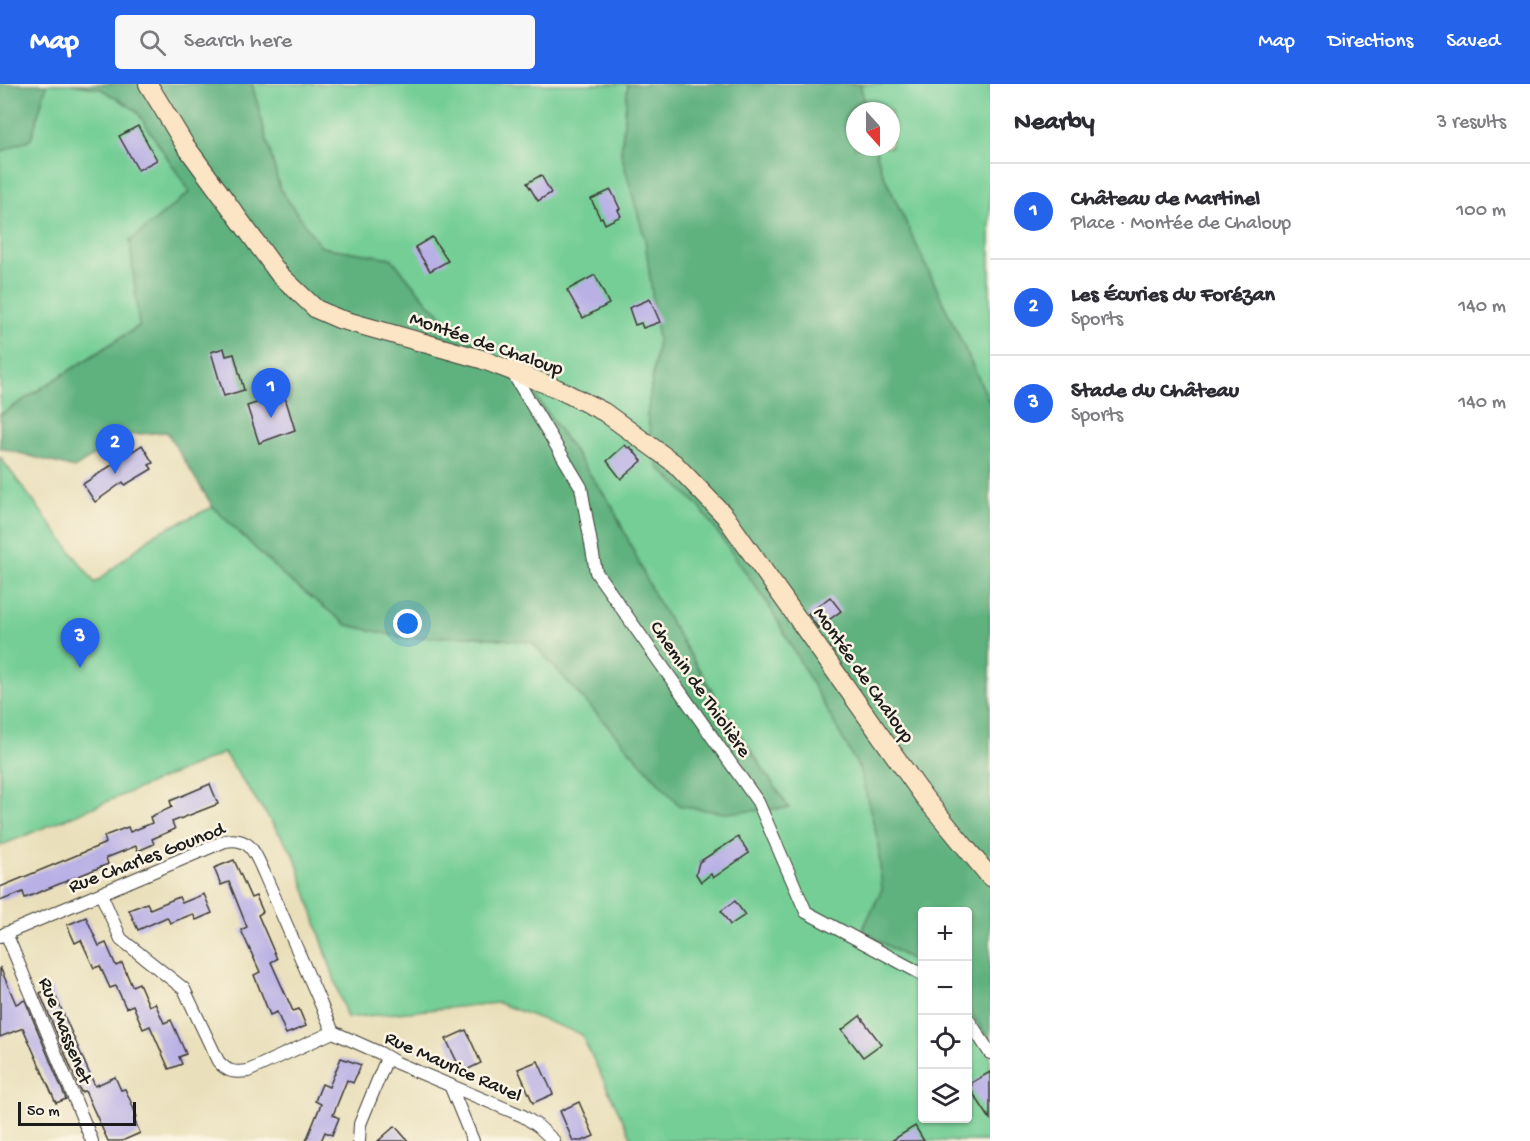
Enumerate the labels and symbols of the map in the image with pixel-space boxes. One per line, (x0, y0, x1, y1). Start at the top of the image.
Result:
north arrow (846, 102, 900, 156)
street label: Montée de Chaloup (406, 308, 566, 382)
pin: 1 (252, 368, 290, 418)
pin: 2 (96, 424, 134, 474)
street label: Montée de Chaloup (807, 604, 918, 749)
your location (393, 609, 422, 638)
street label: Chemin de Thiolière (644, 617, 755, 763)
pin: 3 (60, 618, 100, 668)
street label: Rue Charles Gounod (66, 818, 231, 900)
street label: Rue Massenet (32, 975, 96, 1090)
street label: Rue Maurice Ravel (380, 1028, 525, 1109)
scale bar (18, 1099, 136, 1126)

